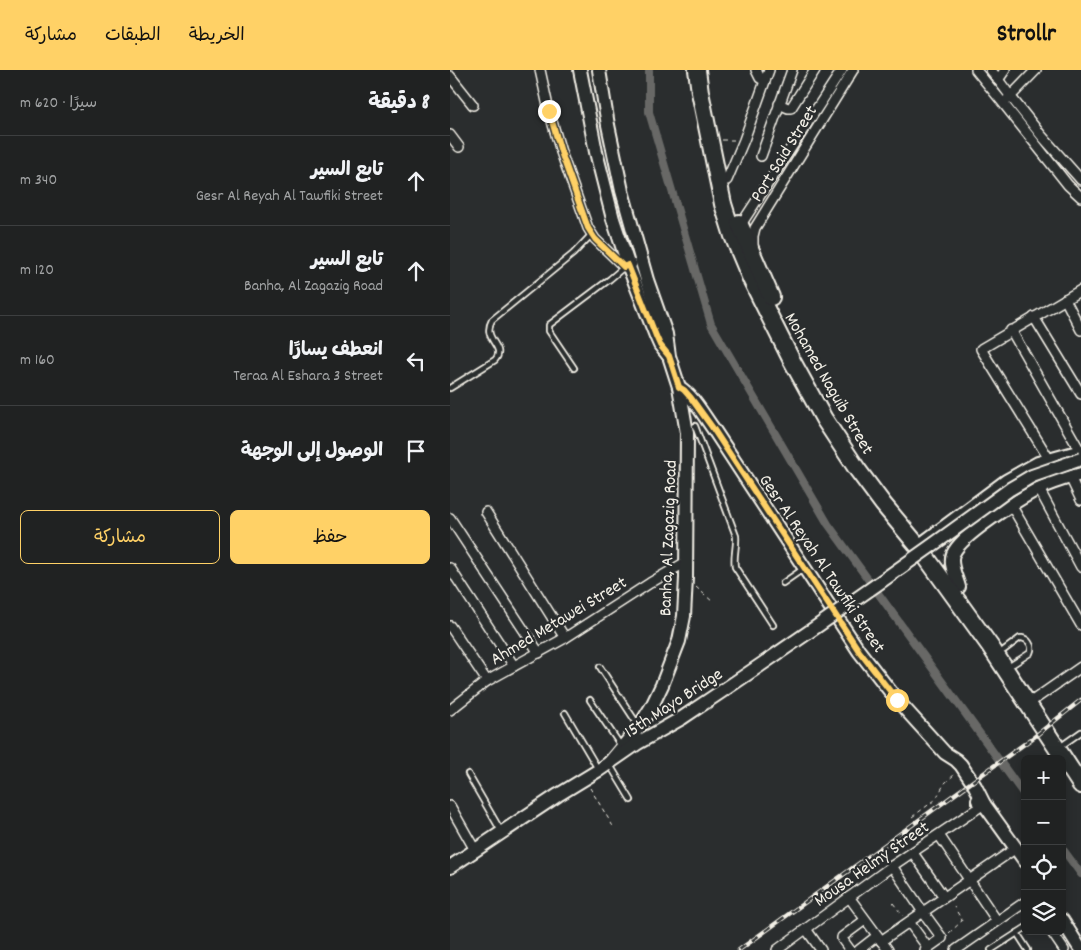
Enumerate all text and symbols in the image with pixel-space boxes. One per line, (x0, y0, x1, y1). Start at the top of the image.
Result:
text: Strollr (997, 18, 1056, 52)
text: مشاركة (25, 24, 77, 49)
text: الطبقات (105, 24, 161, 49)
text: الخريطة (189, 24, 245, 49)
text: 8 دقيقة (368, 89, 430, 119)
text: سيرًا · 620 m (20, 92, 97, 115)
route end (538, 100, 561, 123)
street label: Port Said Street (745, 101, 825, 207)
text: تابع السير (311, 158, 383, 185)
icon: ahead (402, 167, 430, 195)
text: 340 m (20, 169, 57, 192)
text: Gesr Al Reyah Al Tawfiki Street (196, 185, 383, 208)
text: تابع السير (311, 248, 383, 275)
icon: ahead (402, 257, 430, 285)
text: 120 m (20, 259, 54, 282)
text: Banha, Al Zagazig Road (244, 275, 383, 298)
street label: Mohamed Naguib Street (777, 309, 879, 460)
text: انعطف يسارًا (289, 338, 383, 365)
icon: left (402, 347, 430, 375)
text: 160 m (20, 349, 55, 372)
text: Teraa Al Eshara 3 Street (233, 365, 383, 388)
icon: arrive (402, 437, 430, 465)
text: الوصول إلى الوجهة (241, 439, 383, 466)
street label: Banha, Al Zagazig Road (654, 460, 685, 617)
street label: Gesr Al Reyah Al Tawfiki Street (752, 470, 890, 659)
button: مشاركة (20, 510, 220, 564)
button: حفظ (230, 510, 430, 564)
street label: Ahmed Metawei Street (486, 571, 633, 673)
street label: 15th Mayo Bridge (620, 663, 728, 745)
route start (886, 689, 909, 712)
map controls (1021, 755, 1066, 935)
button: + (1021, 755, 1066, 800)
button: − (1021, 800, 1066, 845)
street label: Mousa Helmy Street (810, 816, 935, 914)
button: locate (1021, 845, 1066, 890)
button: layers (1021, 890, 1066, 935)

